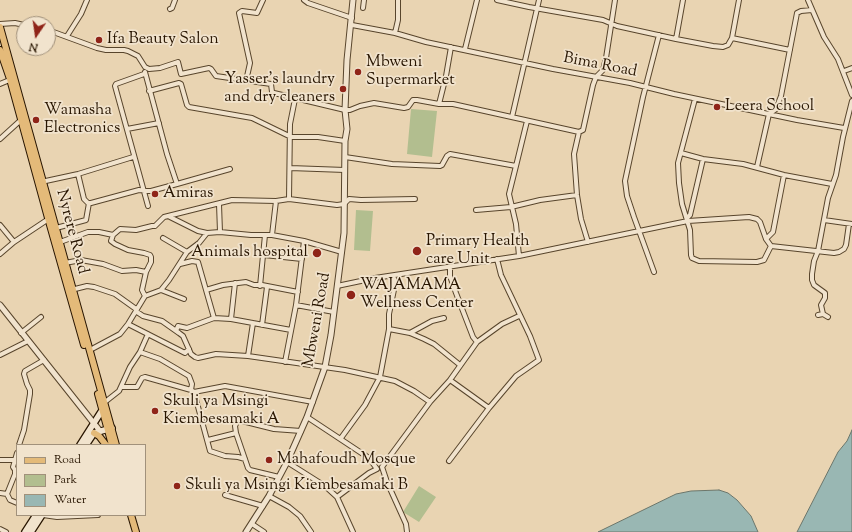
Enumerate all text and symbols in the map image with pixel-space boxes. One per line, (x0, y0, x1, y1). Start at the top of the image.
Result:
north arrow (16, 16, 56, 56)
place label: Ifa Beauty Salon (107, 30, 219, 50)
marker: Ifa Beauty Salon (94, 35, 104, 45)
text: N (27, 38, 40, 56)
street label: Bima Road (562, 49, 638, 83)
place label: Mbweni Supermarket (366, 53, 455, 91)
marker: Mbweni Supermarket (353, 67, 363, 77)
place label: Yasser's laundry and dry cleaners (224, 70, 335, 108)
marker: Yasser's laundry and dry cleaners (338, 84, 348, 94)
place label: Leera School (725, 97, 814, 117)
place label: Wamasha Electronics (44, 101, 120, 139)
marker: Leera School (712, 102, 722, 112)
marker: Wamasha Electronics (31, 115, 41, 125)
place label: Amiras (163, 184, 213, 204)
street label: Nyrere Road (50, 188, 92, 276)
marker: Amiras (150, 189, 160, 199)
place label: Primary Health care Unit (426, 232, 530, 270)
place label: Animals hospital (191, 243, 308, 263)
marker: Primary Health care Unit (411, 245, 423, 257)
marker: Animals hospital (311, 247, 323, 259)
street label: Mbweni Road (300, 271, 336, 369)
place label: WAJAMAMA Wellness Center (360, 276, 473, 314)
marker: WAJAMAMA Wellness Center (345, 289, 357, 301)
place label: Skuli ya Msingi Kiembesamaki A (163, 392, 280, 430)
marker: Skuli ya Msingi Kiembesamaki A (150, 406, 160, 416)
legend (16, 444, 146, 516)
place label: Mahafoudh Mosque (277, 450, 416, 470)
text: Road (54, 451, 81, 469)
marker: Mahafoudh Mosque (264, 455, 274, 465)
text: Park (54, 471, 77, 489)
place label: Skuli ya Msingi Kiembesamaki B (185, 476, 408, 496)
marker: Skuli ya Msingi Kiembesamaki B (172, 481, 182, 491)
text: Water (54, 491, 86, 509)

